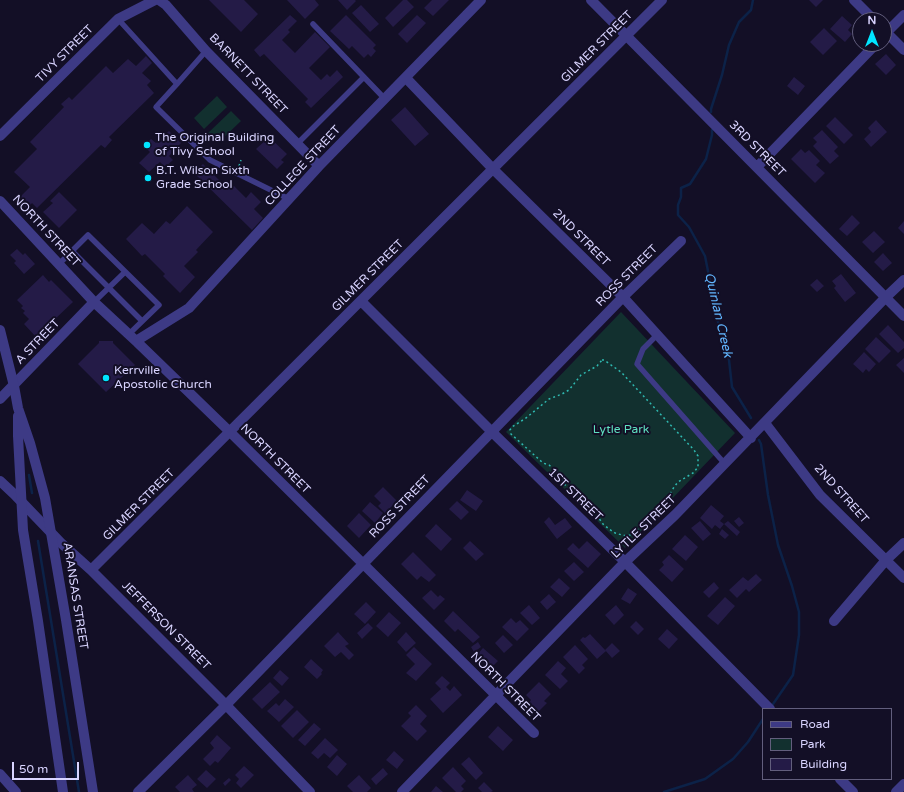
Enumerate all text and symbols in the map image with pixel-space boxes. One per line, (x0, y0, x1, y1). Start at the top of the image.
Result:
street label: GILMER STREET (558, 8, 636, 86)
north arrow (852, 12, 892, 52)
text: N (868, 14, 876, 27)
street label: TIVY STREET (33, 22, 97, 86)
street label: BARNETT STREET (206, 31, 290, 117)
street label: 3RD STREET (726, 118, 788, 180)
street label: COLLEGE STREET (262, 123, 344, 209)
place label: The Original Building of Tivy School (155, 131, 274, 159)
marker: The Original Building of Tivy School (142, 140, 152, 150)
place label: B.T. Wilson Sixth Grade School (156, 164, 250, 192)
marker: B.T. Wilson Sixth Grade School (143, 173, 153, 183)
street label: NORTH STREET (9, 192, 83, 270)
street label: 2ND STREET (549, 206, 613, 270)
street label: GILMER STREET (329, 237, 407, 315)
street label: ROSS STREET (593, 242, 661, 310)
water label: Quinlan Creek (701, 271, 735, 359)
street label: A STREET (13, 316, 63, 368)
place label: Kerrville Apostolic Church (114, 364, 212, 392)
marker: Kerrville Apostolic Church (101, 373, 111, 383)
street label: NORTH STREET (237, 421, 313, 497)
park label: Lytle Park (593, 423, 649, 437)
street label: 2ND STREET (811, 461, 871, 527)
street label: 1ST STREET (545, 465, 605, 525)
street label: GILMER STREET (100, 466, 178, 544)
street label: ROSS STREET (366, 473, 434, 541)
street label: LYTLE STREET (609, 492, 679, 562)
street label: ARANSAS STREET (59, 541, 91, 651)
street label: JEFFERSON STREET (119, 579, 213, 673)
street label: NORTH STREET (467, 649, 543, 725)
legend (762, 708, 892, 780)
text: Road (800, 717, 830, 731)
text: Park (800, 737, 826, 751)
scale bar (14, 754, 81, 780)
text: Building (800, 757, 847, 771)
text: 50 m (19, 762, 48, 776)

